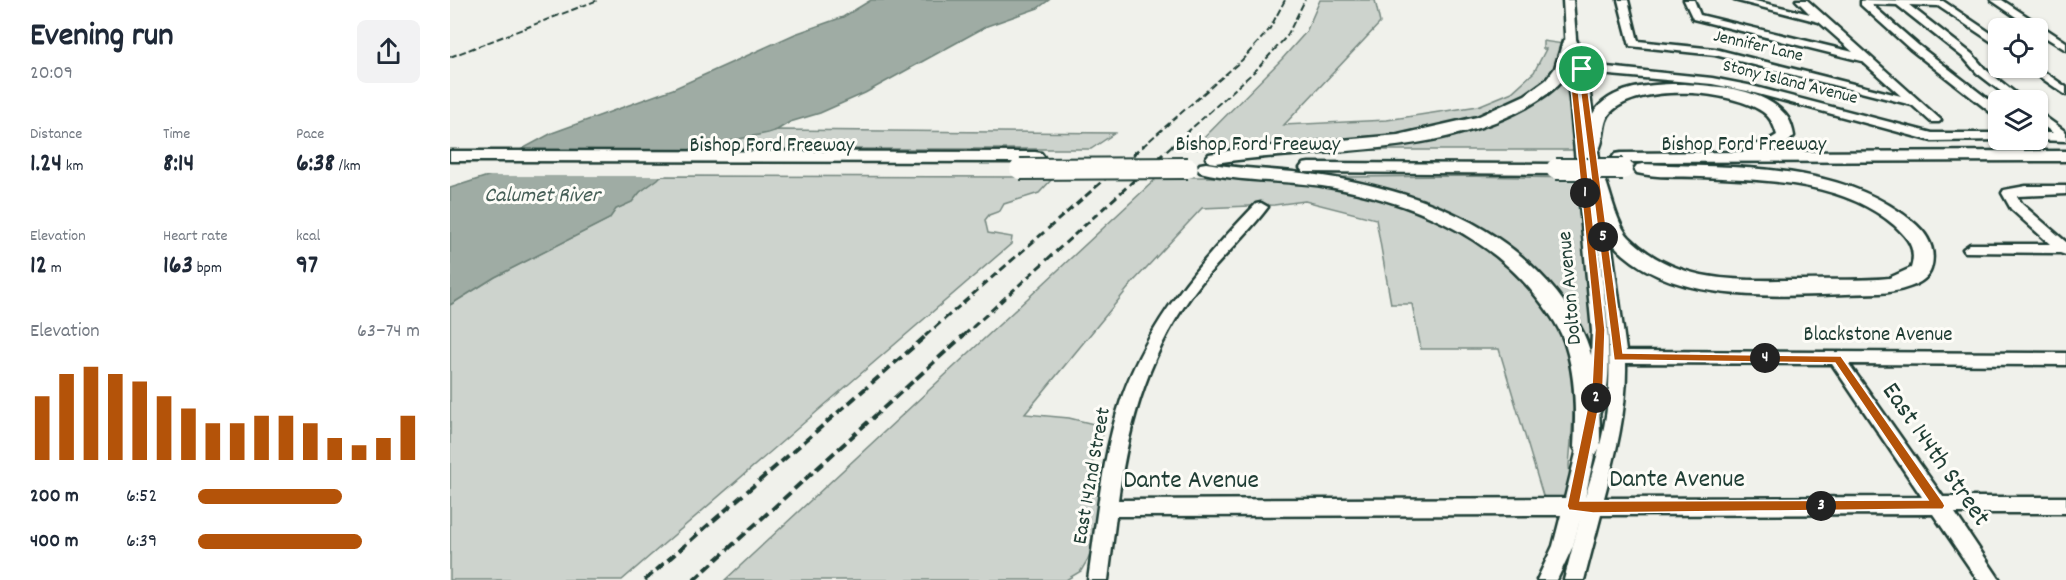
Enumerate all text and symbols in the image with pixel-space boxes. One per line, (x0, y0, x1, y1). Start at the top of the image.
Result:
text: Evening run (30, 14, 174, 61)
map controls (1988, 18, 2048, 150)
button: locate (1988, 18, 2048, 78)
button: share (357, 20, 420, 83)
street label: Jennifer Lane (1711, 25, 1805, 69)
pin (1556, 43, 1607, 94)
icon: arrive (1565, 52, 1598, 85)
street label: Stony Island Avenue (1720, 54, 1860, 112)
text: 20:09 (30, 60, 73, 88)
button: layers (1988, 90, 2048, 150)
text: Distance (30, 123, 82, 146)
text: Time (163, 123, 190, 146)
text: Pace (296, 123, 324, 146)
street label: Bishop Ford Freeway (1176, 131, 1341, 161)
street label: Bishop Ford Freeway (1662, 131, 1827, 161)
street label: Bishop Ford Freeway (690, 132, 855, 162)
text: 1.24 (30, 146, 62, 183)
text: 8:14 (163, 146, 194, 183)
text: 6:38 (296, 146, 335, 183)
text: km (62, 155, 83, 178)
text: /km (335, 155, 361, 178)
pin: 1 (1570, 178, 1600, 208)
water label: Calumet River (484, 181, 603, 212)
text: 1 (1583, 181, 1587, 204)
pin: 5 (1588, 222, 1618, 252)
text: Elevation (30, 225, 86, 248)
text: Heart rate (163, 225, 228, 248)
text: kcal (296, 225, 320, 248)
text: 5 (1599, 225, 1607, 248)
street label: Dolton Avenue (1551, 230, 1591, 346)
text: 12 (30, 248, 47, 285)
text: 163 (163, 248, 193, 285)
text: 97 (296, 248, 318, 285)
text: m (47, 257, 62, 280)
text: bpm (193, 257, 222, 280)
text: Elevation (30, 318, 100, 346)
text: 63–74 m (357, 318, 420, 346)
street label: Blackstone Avenue (1804, 321, 1953, 351)
pin: 4 (1750, 343, 1780, 373)
text: 4 (1762, 346, 1768, 369)
street label: East 144th Street (1872, 375, 1999, 535)
pin: 2 (1581, 383, 1611, 413)
text: 2 (1593, 386, 1600, 409)
street label: East 142nd Street (1066, 405, 1120, 547)
street label: Dante Avenue (1609, 462, 1745, 499)
street label: Dante Avenue (1123, 463, 1259, 500)
text: 200 m (30, 483, 79, 511)
text: 6:52 (126, 483, 157, 511)
pin: 3 (1806, 491, 1836, 521)
text: 3 (1817, 494, 1825, 517)
text: 400 m (30, 528, 78, 556)
text: 6:39 (126, 528, 157, 556)

